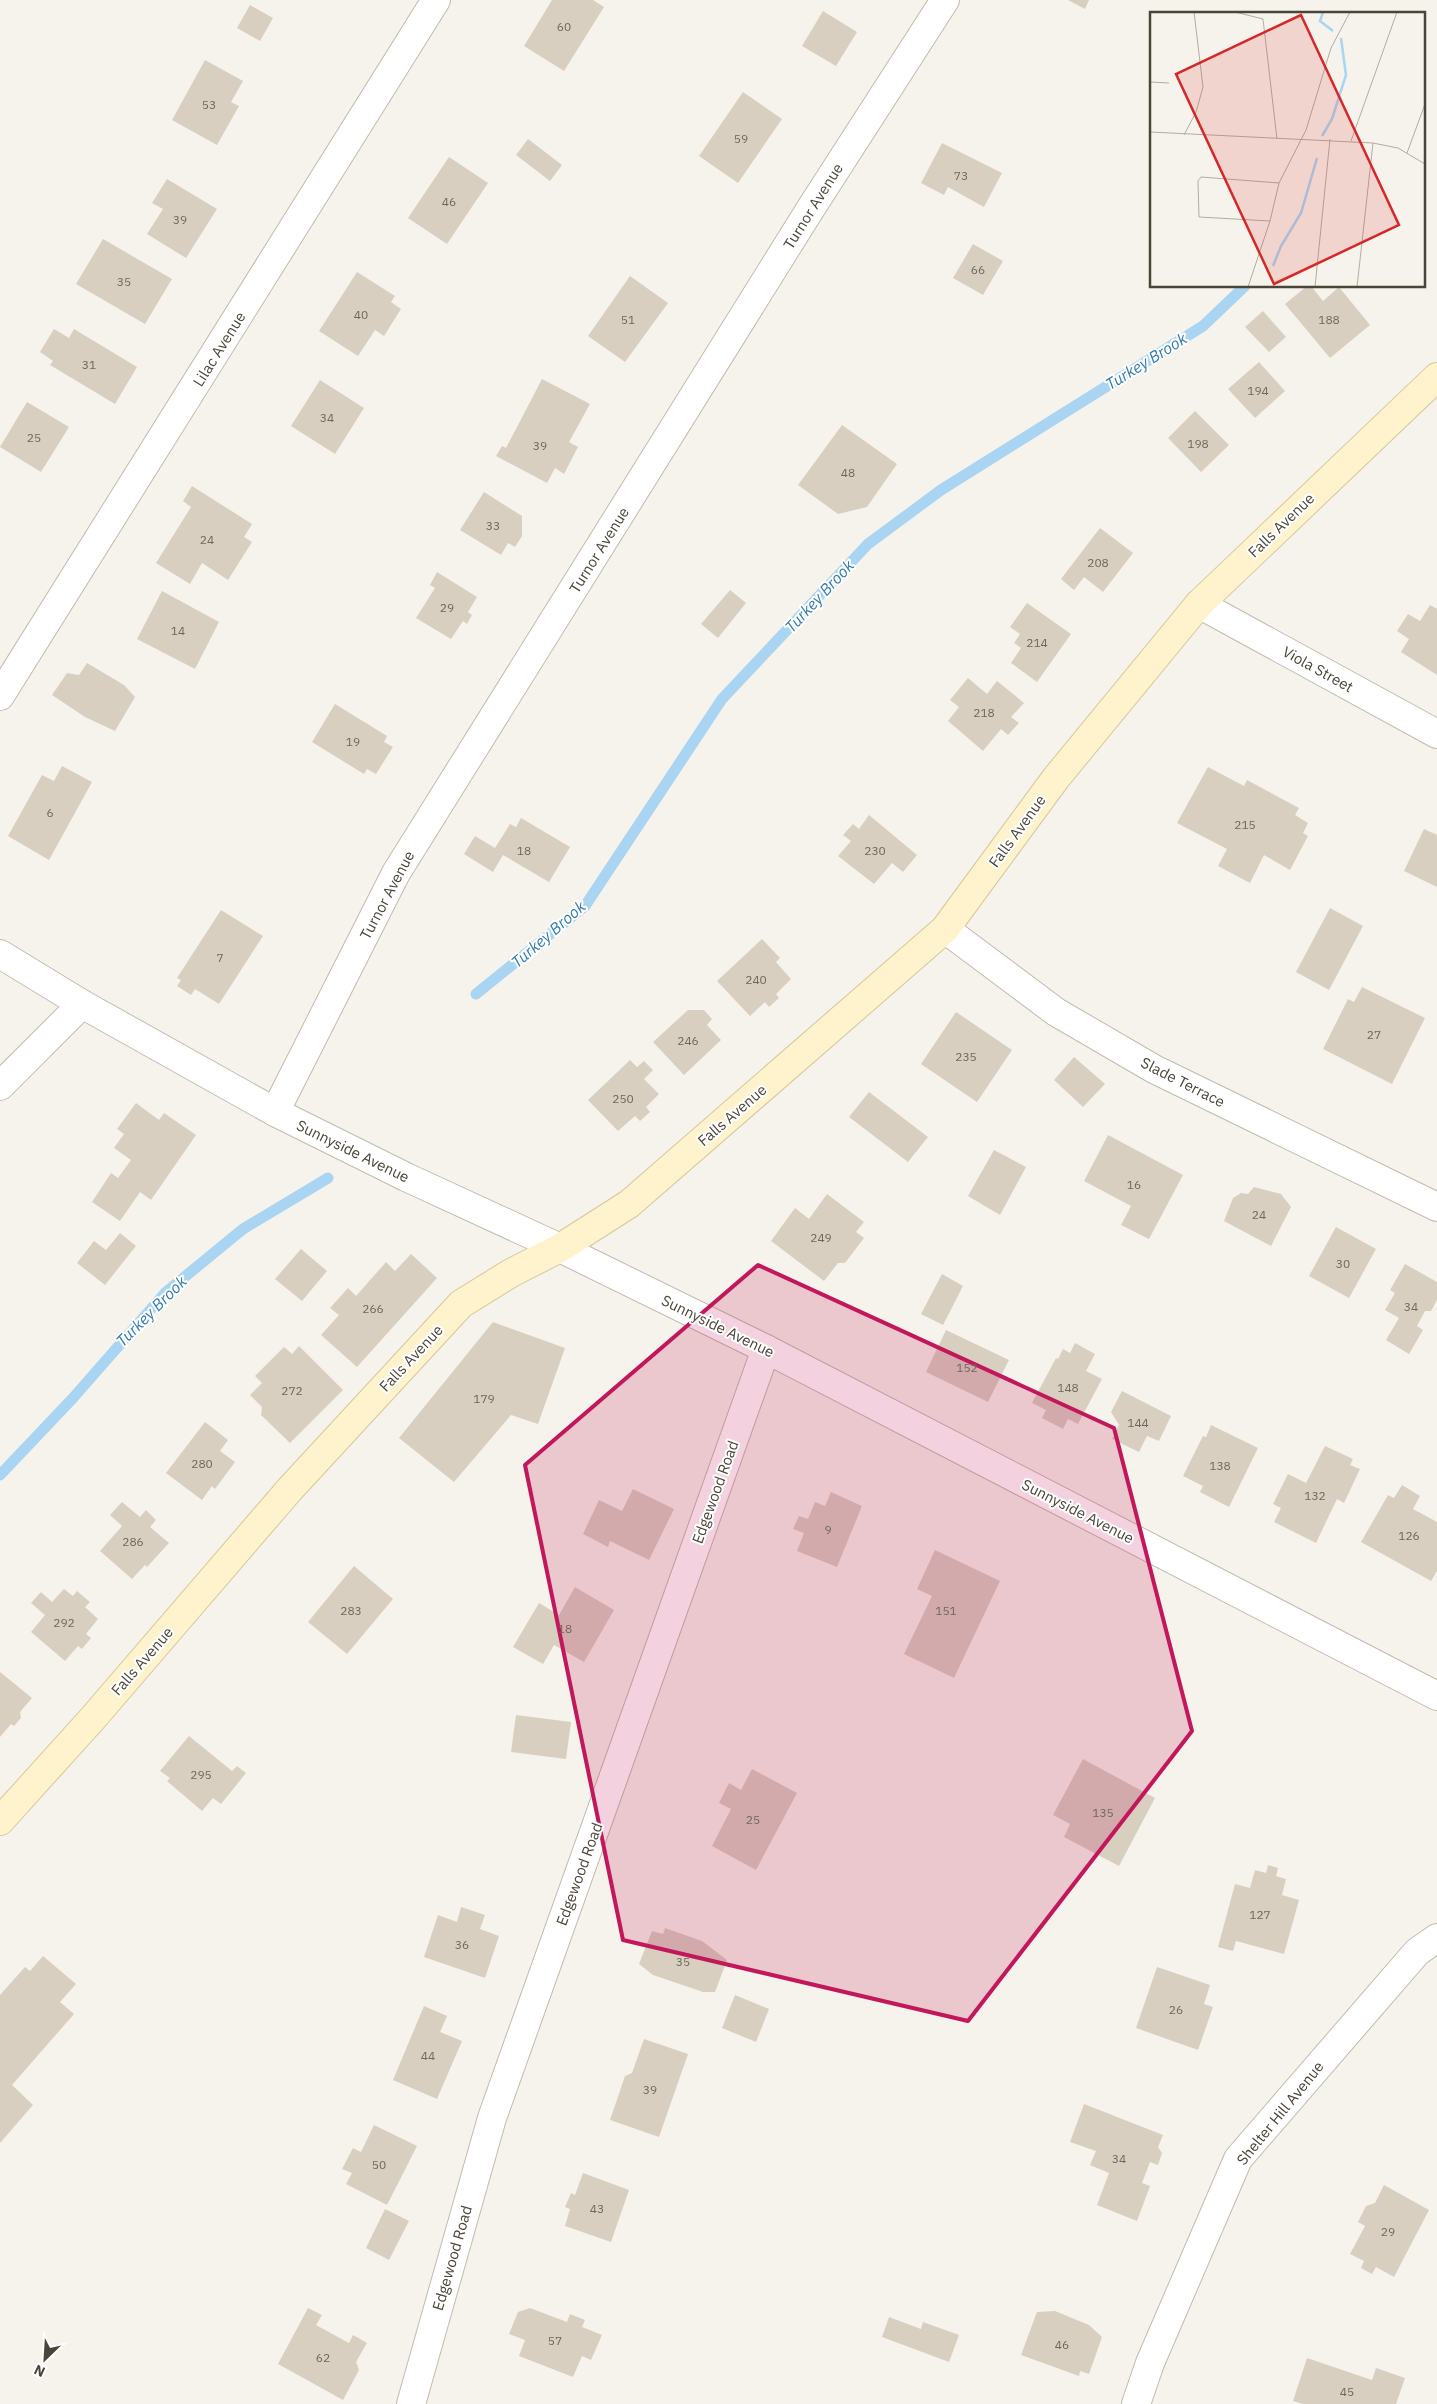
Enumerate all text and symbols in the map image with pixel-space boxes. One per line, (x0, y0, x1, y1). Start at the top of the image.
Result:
inset map (1150, 12, 1424, 288)
house number: 60 (557, 19, 571, 34)
house number: 53 (202, 97, 216, 112)
house number: 59 (734, 131, 748, 146)
street label: Turnor Avenue (779, 159, 847, 253)
house number: 73 (954, 168, 968, 183)
house number: 46 (442, 194, 456, 209)
house number: 39 (173, 212, 187, 227)
house number: 66 (971, 262, 985, 277)
house number: 35 (117, 274, 131, 289)
house number: 40 (354, 307, 368, 322)
street label: Lilac Avenue (189, 308, 249, 390)
house number: 51 (621, 312, 635, 327)
house number: 188 (1318, 312, 1340, 327)
water label: Turkey Brook (1102, 328, 1191, 394)
house number: 31 (82, 357, 96, 372)
house number: 194 (1247, 383, 1269, 398)
house number: 34 (320, 410, 334, 425)
house number: 25 (27, 430, 41, 445)
house number: 198 (1187, 436, 1209, 451)
house number: 39 (533, 438, 547, 453)
house number: 48 (841, 465, 855, 480)
street label: Falls Avenue (1244, 489, 1318, 561)
street label: Turnor Avenue (565, 503, 633, 597)
house number: 33 (486, 518, 500, 533)
house number: 24 (200, 532, 214, 547)
water label: Turkey Brook (780, 555, 858, 637)
house number: 208 (1087, 555, 1109, 570)
house number: 29 (440, 600, 454, 615)
house number: 14 (171, 623, 185, 638)
house number: 214 (1026, 635, 1048, 650)
street label: Viola Street (1279, 642, 1357, 696)
house number: 218 (973, 705, 995, 720)
house number: 19 (346, 734, 360, 749)
street label: Falls Avenue (984, 791, 1050, 871)
house number: 6 (46, 805, 54, 820)
house number: 215 (1234, 817, 1256, 832)
house number: 18 (517, 843, 531, 858)
house number: 230 (864, 843, 886, 858)
street label: Turnor Avenue (356, 847, 418, 943)
water label: Turkey Brook (507, 896, 590, 972)
house number: 7 (216, 950, 224, 965)
house number: 240 (745, 972, 767, 987)
house number: 27 (1367, 1027, 1381, 1042)
house number: 246 (677, 1033, 699, 1048)
house number: 235 (955, 1049, 977, 1064)
street label: Slade Terrace (1138, 1053, 1228, 1111)
street label: Falls Avenue (694, 1080, 770, 1150)
house number: 250 (612, 1091, 634, 1106)
street label: Sunnyside Avenue (293, 1115, 413, 1187)
house number: 16 (1127, 1177, 1141, 1192)
house number: 24 (1252, 1207, 1266, 1222)
house number: 249 (810, 1230, 832, 1245)
house number: 30 (1336, 1256, 1350, 1271)
water label: Turkey Brook (111, 1271, 191, 1351)
street label: Sunnyside Avenue (658, 1290, 778, 1362)
house number: 34 (1404, 1299, 1418, 1314)
house number: 266 (362, 1301, 384, 1316)
street label: Falls Avenue (375, 1321, 447, 1395)
house number: 152 (956, 1360, 978, 1375)
house number: 148 (1057, 1380, 1079, 1395)
house number: 272 (281, 1383, 303, 1398)
house number: 179 (473, 1391, 495, 1406)
house number: 144 (1127, 1415, 1149, 1430)
street label: Edgewood Road (688, 1438, 742, 1546)
house number: 280 (191, 1456, 213, 1471)
house number: 138 (1209, 1458, 1231, 1473)
street label: Sunnyside Avenue (1019, 1475, 1137, 1547)
house number: 132 (1304, 1488, 1326, 1503)
house number: 9 (824, 1522, 832, 1537)
house number: 126 (1398, 1528, 1420, 1543)
house number: 286 (122, 1534, 144, 1549)
house number: 283 (340, 1603, 362, 1618)
house number: 151 (935, 1603, 957, 1618)
house number: 292 (53, 1615, 75, 1630)
house number: 18 (558, 1621, 572, 1636)
street label: Falls Avenue (107, 1623, 177, 1699)
house number: 295 (190, 1767, 212, 1782)
house number: 135 (1092, 1805, 1114, 1820)
house number: 25 (746, 1812, 760, 1827)
street label: Edgewood Road (552, 1820, 606, 1928)
house number: 127 (1249, 1907, 1271, 1922)
house number: 36 (455, 1937, 469, 1952)
house number: 35 (676, 1954, 690, 1969)
house number: 26 (1169, 2002, 1183, 2017)
house number: 44 (421, 2048, 435, 2063)
street label: Shelter Hill Avenue (1232, 2057, 1328, 2169)
house number: 39 (643, 2082, 657, 2097)
house number: 34 (1112, 2151, 1126, 2166)
house number: 50 (372, 2157, 386, 2172)
house number: 43 (590, 2201, 604, 2216)
street label: Edgewood Road (428, 2203, 476, 2313)
house number: 29 (1381, 2224, 1395, 2239)
house number: 57 (548, 2333, 562, 2348)
north arrow (20, 2334, 70, 2384)
house number: 46 (1055, 2337, 1069, 2352)
house number: 62 (316, 2350, 330, 2365)
text: N (31, 2360, 48, 2381)
house number: 45 (1340, 2384, 1354, 2399)

